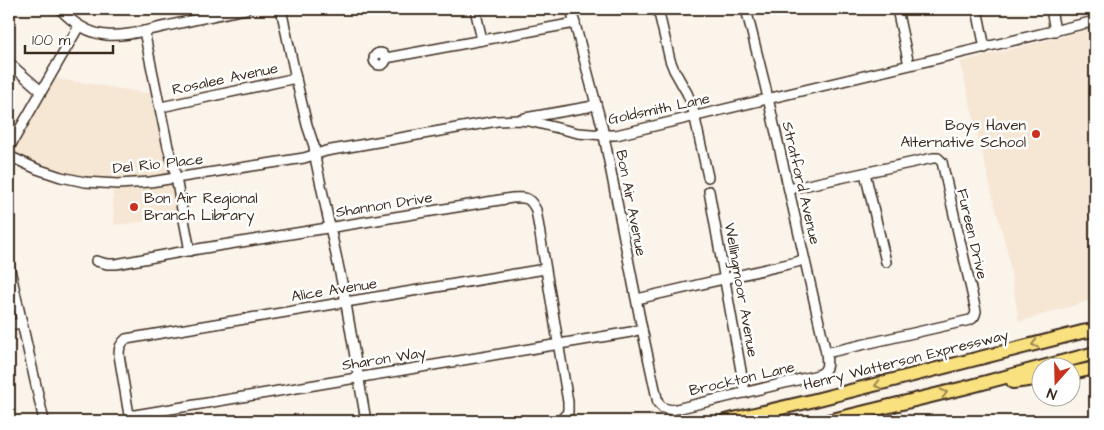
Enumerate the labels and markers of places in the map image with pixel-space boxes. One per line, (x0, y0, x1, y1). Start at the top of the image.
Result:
place label: Boys Haven Alternative School (900, 115, 1026, 153)
marker: Boys Haven Alternative School (1030, 128, 1042, 140)
place label: Bon Air Regional Branch Library (144, 188, 258, 227)
marker: Bon Air Regional Branch Library (128, 201, 140, 213)

